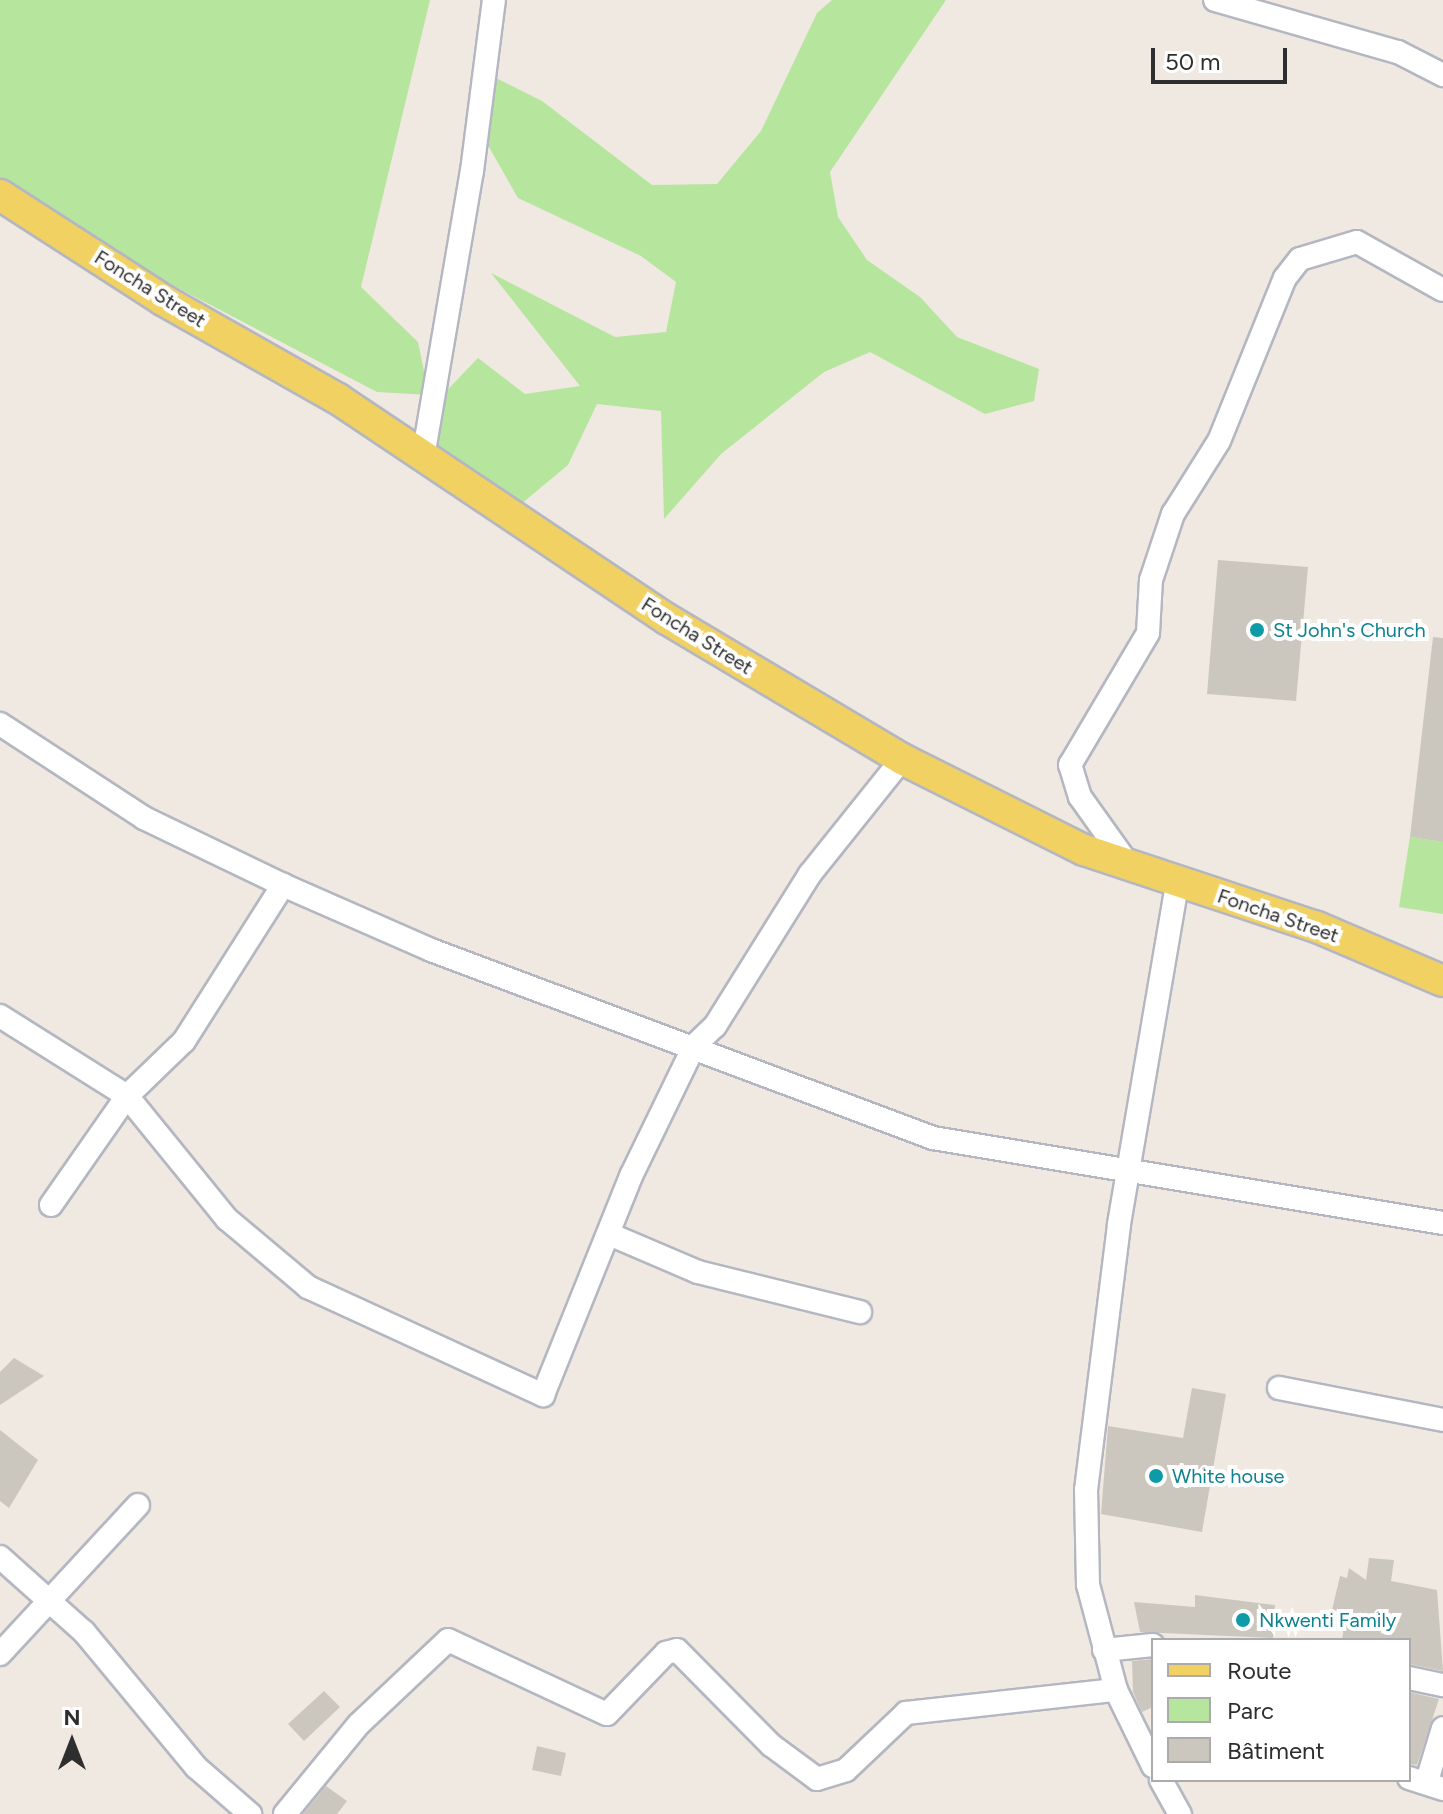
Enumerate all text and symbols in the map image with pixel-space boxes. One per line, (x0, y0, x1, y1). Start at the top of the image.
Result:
scale bar (1155, 32, 1291, 82)
text: 50 m (1165, 47, 1221, 76)
street label: Foncha Street (90, 245, 210, 333)
street label: Foncha Street (637, 592, 757, 680)
place label: St John's Church (1273, 618, 1426, 642)
marker: St John's Church (1248, 621, 1266, 639)
street label: Foncha Street (1214, 884, 1342, 948)
place label: White house (1172, 1464, 1285, 1488)
marker: White house (1147, 1467, 1165, 1485)
place label: Nkwenti Family (1259, 1608, 1396, 1632)
marker: Nkwenti Family (1234, 1611, 1252, 1629)
legend (1151, 1638, 1411, 1782)
text: Route (1227, 1656, 1291, 1685)
text: Parc (1227, 1696, 1274, 1725)
north arrow (32, 1702, 112, 1782)
text: N (63, 1704, 81, 1731)
text: Bâtiment (1227, 1736, 1325, 1765)

